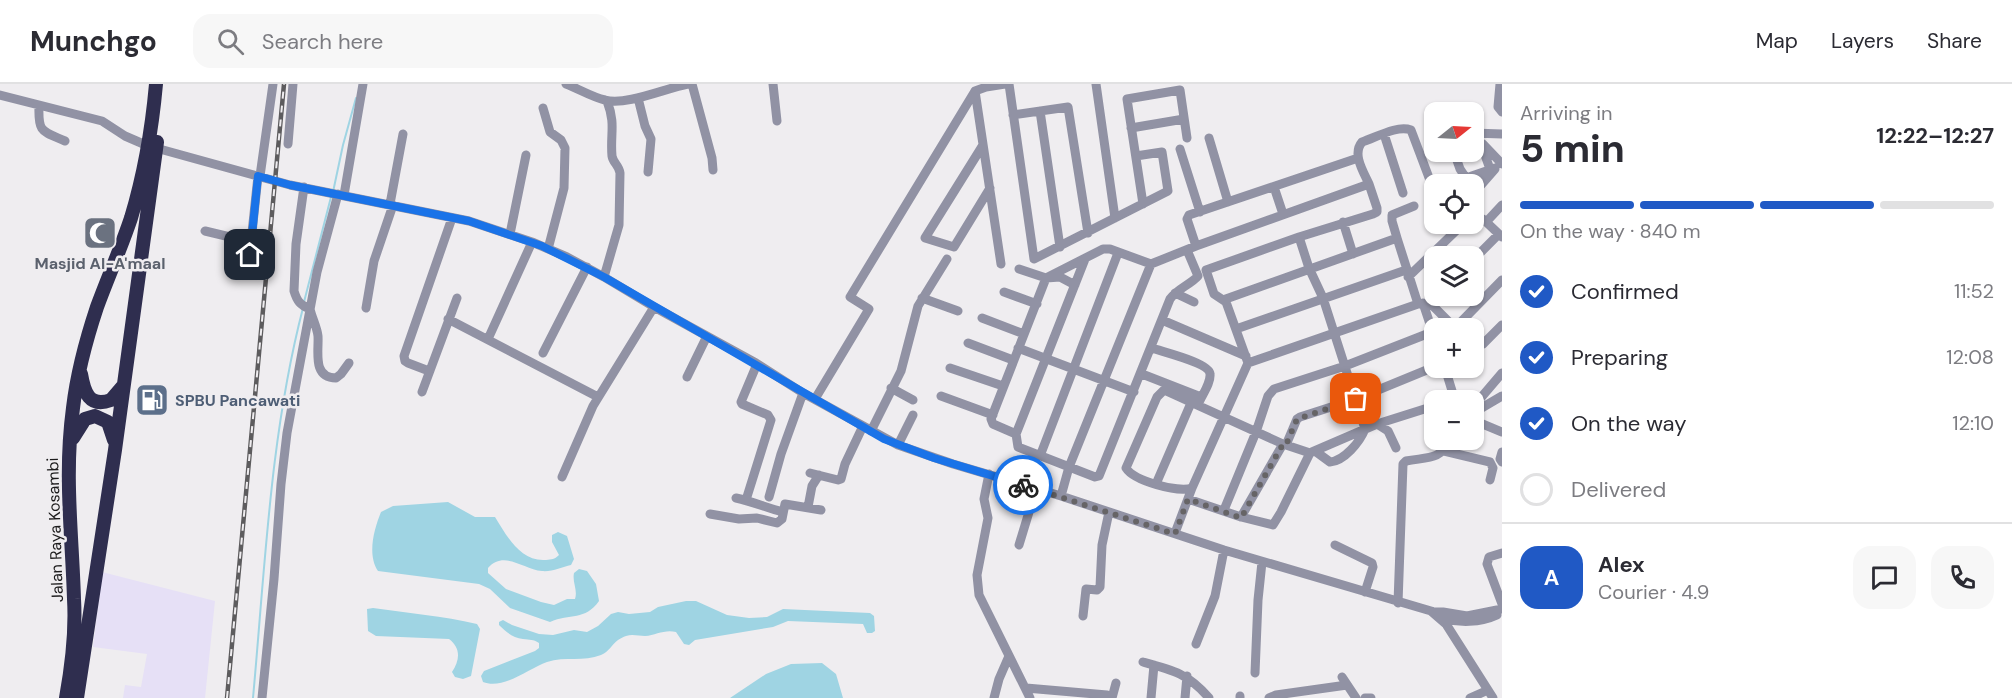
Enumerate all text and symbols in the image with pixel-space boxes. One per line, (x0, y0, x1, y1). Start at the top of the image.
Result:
search box (193, 14, 613, 68)
text: Munchgo (30, 23, 157, 60)
icon: search (214, 25, 247, 58)
text: Search here (262, 27, 383, 56)
text: Map (1756, 27, 1798, 55)
text: Layers (1831, 27, 1894, 55)
text: Share (1927, 27, 1982, 55)
text: Arriving in (1520, 100, 1612, 126)
north arrow (1424, 102, 1484, 162)
map controls (1424, 102, 1484, 450)
text: 12:22–12:27 (1876, 121, 1994, 150)
text: 5 min (1520, 123, 1625, 174)
button: locate (1424, 174, 1484, 234)
mosque icon: Masjid Al-A'maal (82, 215, 118, 251)
text: On the way · 840 m (1520, 218, 1701, 244)
pin (224, 229, 275, 280)
icon: home (233, 238, 266, 271)
button: layers (1424, 246, 1484, 306)
place label: Masjid Al-A'maal (35, 253, 165, 274)
icon: check (1520, 275, 1553, 308)
text: Confirmed (1571, 277, 1679, 306)
text: 11:52 (1954, 278, 1994, 304)
button: + (1424, 318, 1484, 378)
icon: check (1520, 341, 1553, 374)
text: Preparing (1571, 343, 1668, 372)
text: 12:08 (1946, 344, 1994, 370)
pin (1330, 373, 1381, 424)
fuel station icon: SPBU Pancawati (134, 382, 170, 418)
icon: bag (1339, 382, 1372, 415)
place label: SPBU Pancawati (175, 390, 300, 411)
button: − (1424, 390, 1484, 450)
icon: check (1520, 407, 1553, 440)
text: On the way (1571, 409, 1686, 438)
text: 12:10 (1952, 410, 1994, 436)
courier (993, 455, 1053, 515)
street label: Jalan Raya Kosambi (42, 457, 68, 603)
icon: bike (1007, 469, 1040, 502)
text: Delivered (1571, 475, 1666, 504)
button: chat (1853, 546, 1916, 609)
button: phone (1931, 546, 1994, 609)
text: Alex (1598, 550, 1645, 579)
text: A (1544, 563, 1559, 592)
text: Courier · 4.9 (1598, 579, 1709, 605)

